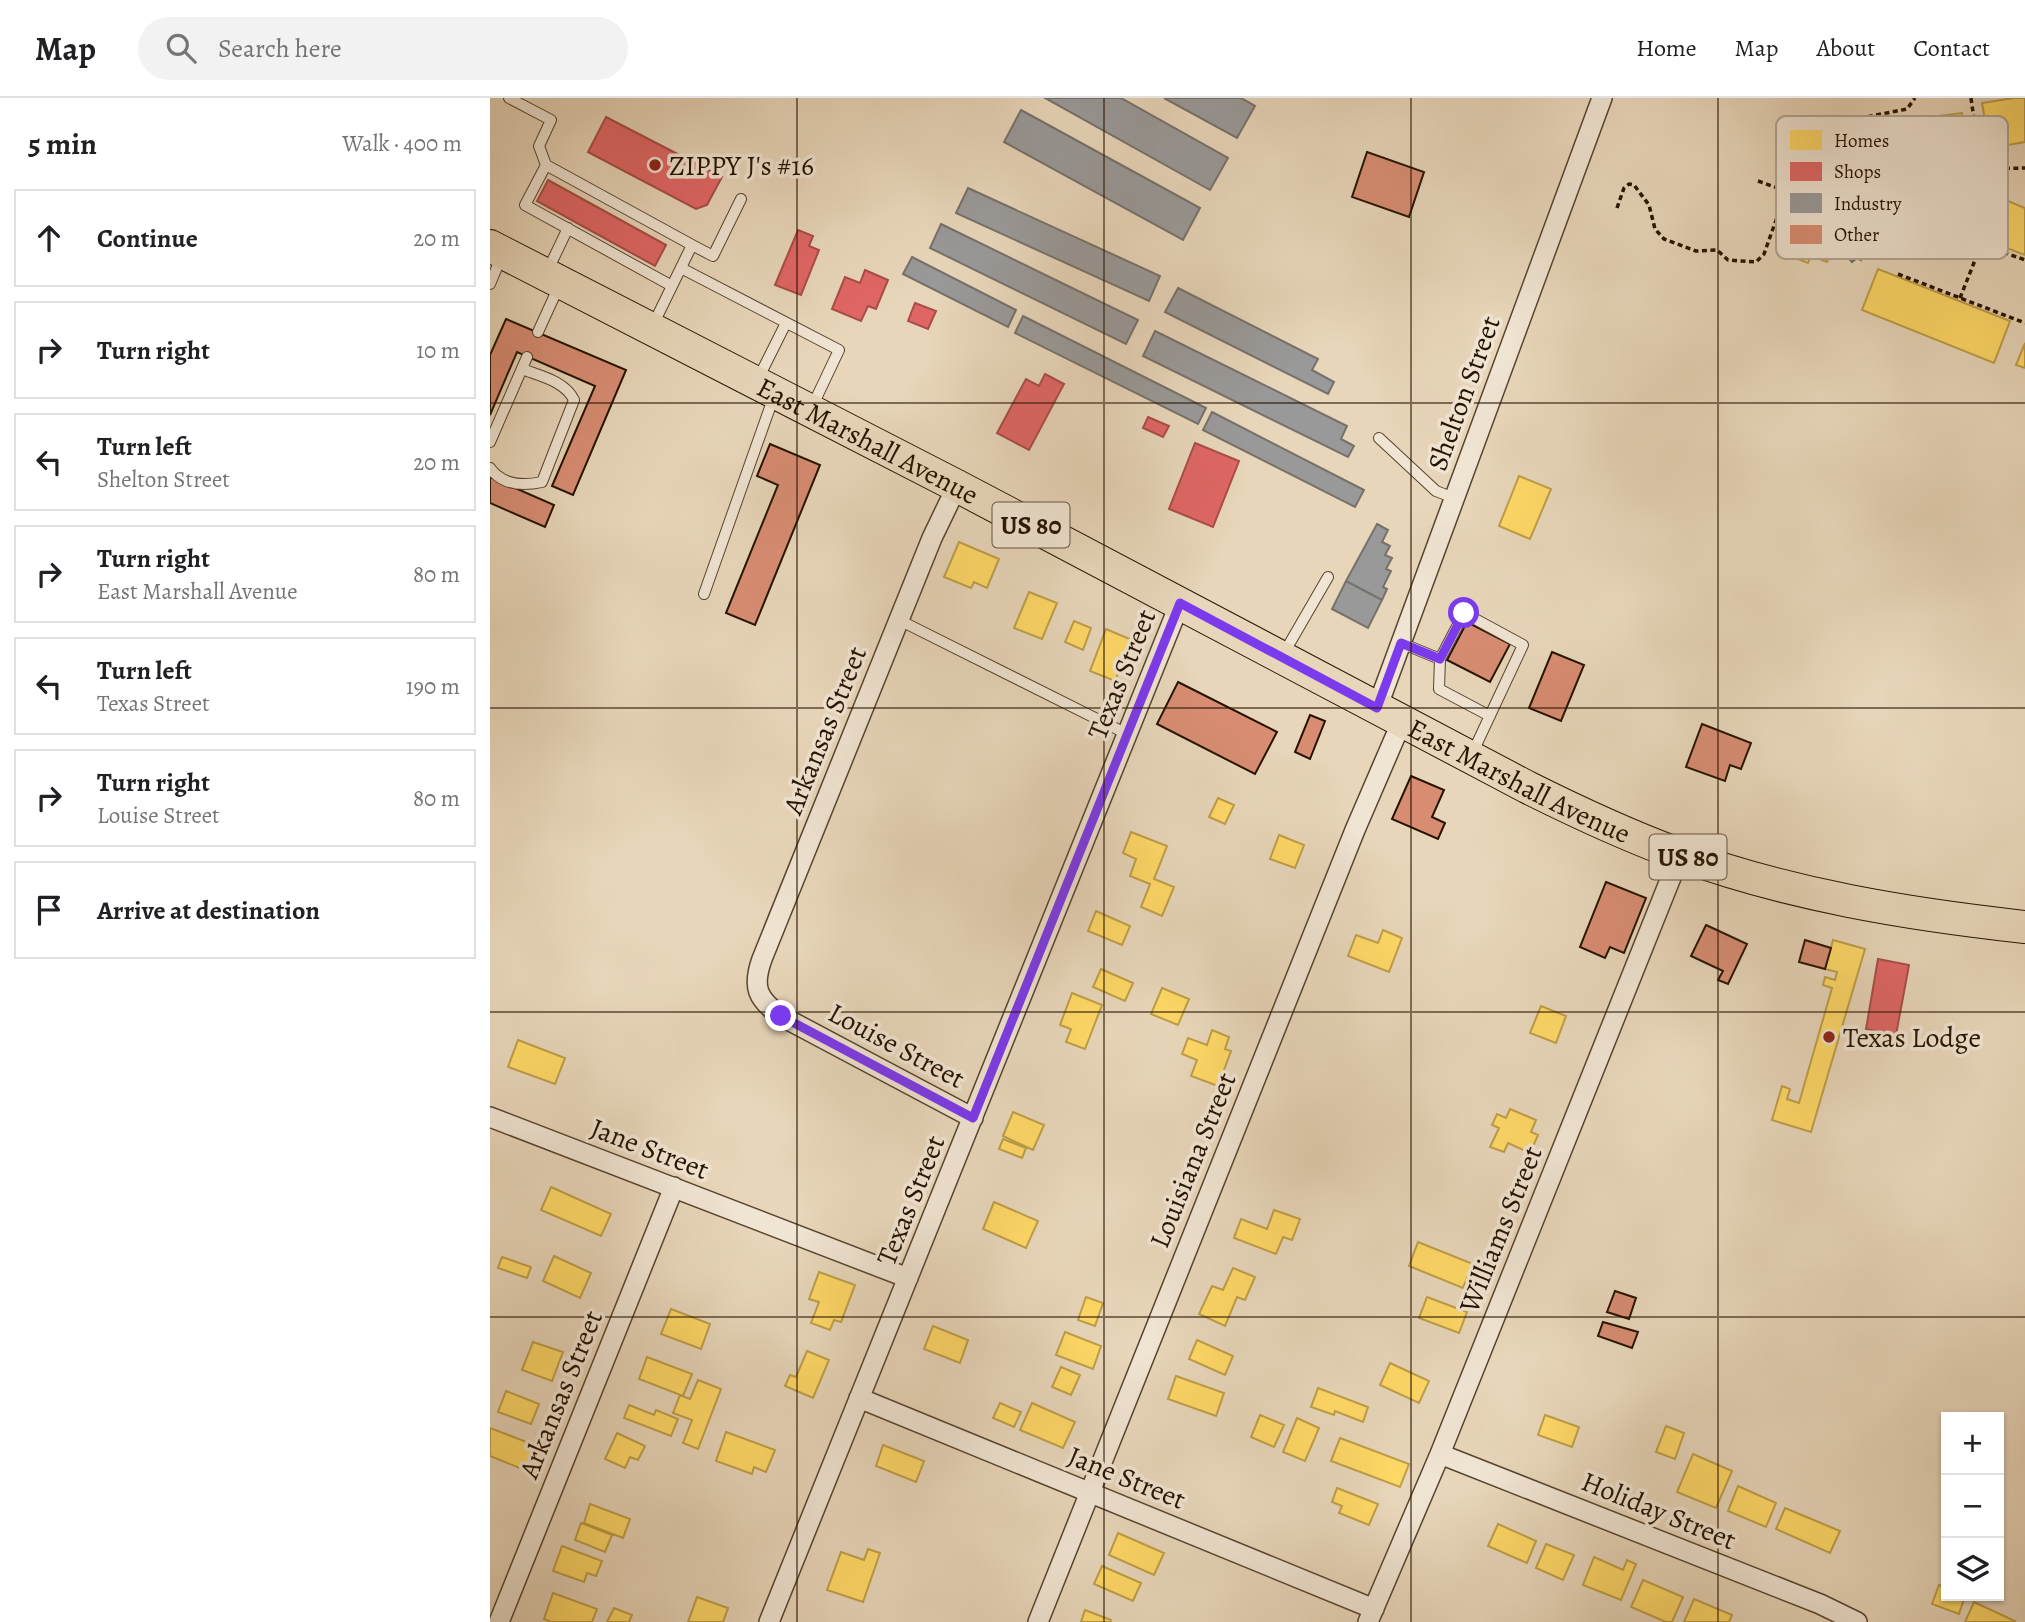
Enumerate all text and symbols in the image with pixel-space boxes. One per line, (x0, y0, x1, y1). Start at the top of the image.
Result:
search box (138, 17, 628, 80)
text: Map (35, 26, 96, 71)
icon: search (162, 29, 200, 67)
text: Search here (218, 31, 342, 66)
text: Home (1636, 32, 1697, 64)
text: Map (1735, 32, 1779, 64)
text: About (1817, 32, 1875, 64)
text: Contact (1913, 32, 1990, 64)
legend (1776, 116, 2008, 259)
text: 5 min (28, 124, 97, 164)
text: Walk · 400 m (342, 128, 462, 159)
text: Homes (1834, 128, 1889, 154)
place label: ZIPPY J's #16 (669, 147, 814, 185)
marker: ZIPPY J's #16 (647, 157, 663, 173)
text: Shops (1834, 159, 1881, 185)
text: Industry (1834, 191, 1902, 217)
icon: ahead (30, 219, 68, 257)
text: Continue (97, 221, 198, 256)
text: Other (1834, 222, 1879, 248)
text: 20 m (413, 223, 460, 254)
street label: Shelton Street (1418, 311, 1509, 476)
icon: right (30, 331, 68, 369)
text: Turn right (97, 333, 210, 368)
text: 10 m (416, 335, 460, 366)
street label: East Marshall Avenue (750, 368, 985, 514)
text: Turn left (97, 429, 192, 464)
icon: left (30, 443, 68, 481)
text: 20 m (413, 447, 460, 478)
text: Shelton Street (97, 464, 230, 495)
road number: US 80 (993, 502, 1070, 547)
text: Turn right (97, 541, 210, 576)
icon: right (30, 555, 68, 593)
text: 80 m (413, 559, 460, 590)
text: East Marshall Avenue (97, 576, 298, 607)
route start (1448, 597, 1479, 628)
street label: Texas Street (1079, 604, 1165, 745)
street label: Arkansas Street (774, 641, 876, 821)
text: Turn left (97, 653, 192, 688)
icon: left (30, 667, 68, 705)
text: 190 m (406, 671, 460, 702)
text: Texas Street (97, 688, 210, 719)
street label: East Marshall Avenue (1401, 710, 1636, 853)
text: Turn right (97, 765, 210, 800)
icon: right (30, 779, 68, 817)
text: 80 m (413, 783, 460, 814)
text: Louise Street (97, 800, 220, 831)
road number: US 80 (1650, 834, 1726, 880)
icon: arrive (30, 891, 68, 929)
text: Arrive at destination (97, 893, 320, 928)
street label: Louise Street (822, 994, 971, 1098)
route end (765, 1000, 796, 1031)
place label: Texas Lodge (1843, 1019, 1981, 1057)
marker: Texas Lodge (1821, 1029, 1837, 1045)
street label: Louisiana Street (1140, 1067, 1245, 1254)
street label: Jane Street (585, 1109, 714, 1189)
street label: Texas Street (868, 1130, 954, 1271)
street label: Williams Street (1450, 1140, 1552, 1319)
street label: Arkansas Street (510, 1305, 612, 1485)
map controls (1941, 1412, 2004, 1601)
button: + (1941, 1412, 2004, 1475)
street label: Jane Street (1062, 1437, 1191, 1519)
street label: Holiday Street (1576, 1463, 1742, 1559)
button: − (1941, 1475, 2004, 1538)
button: layers (1941, 1538, 2004, 1601)

